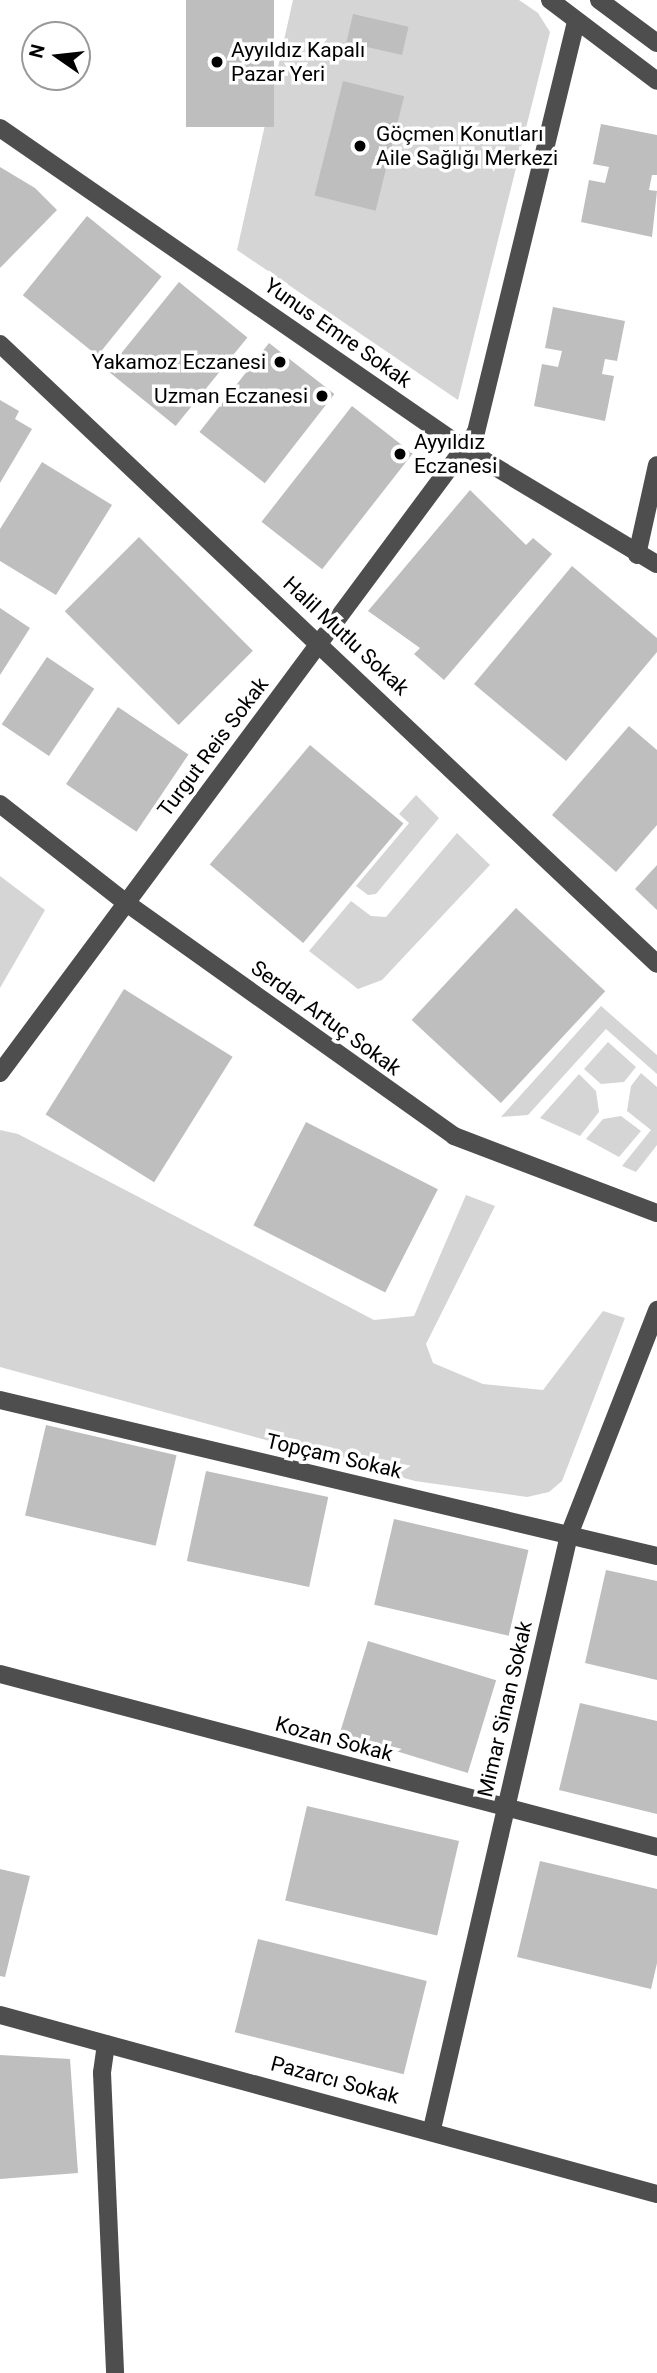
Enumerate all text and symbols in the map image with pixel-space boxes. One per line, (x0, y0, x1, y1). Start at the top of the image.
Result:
north arrow (21, 21, 91, 91)
place label: Ayyıldız Kapalı Pazar Yeri (231, 37, 365, 87)
text: N (24, 42, 50, 61)
marker: Ayyıldız Kapalı Pazar Yeri (209, 54, 225, 70)
place label: Göçmen Konutları Aile Sağlığı Merkezi (376, 121, 558, 171)
marker: Göçmen Konutları Aile Sağlığı Merkezi (350, 136, 370, 156)
street label: Yunus Emre Sokak (260, 273, 416, 393)
place label: Yakamoz Eczanesi (92, 349, 266, 375)
marker: Yakamoz Eczanesi (272, 354, 288, 370)
place label: Uzman Eczanesi (154, 383, 308, 409)
marker: Uzman Eczanesi (314, 388, 330, 404)
place label: Ayyıldız Eczanesi (414, 429, 497, 479)
marker: Ayyıldız Eczanesi (392, 446, 408, 462)
street label: Halil Mutlu Sokak (278, 571, 414, 701)
street label: Turgut Reis Sokak (152, 672, 274, 822)
street label: Serdar Artuç Sokak (246, 955, 406, 1081)
street label: Topçam Sokak (264, 1428, 404, 1484)
street label: Mimar Sinan Sokak (472, 1618, 538, 1800)
street label: Kozan Sokak (273, 1711, 395, 1767)
street label: Pazarcı Sokak (268, 2051, 402, 2109)

